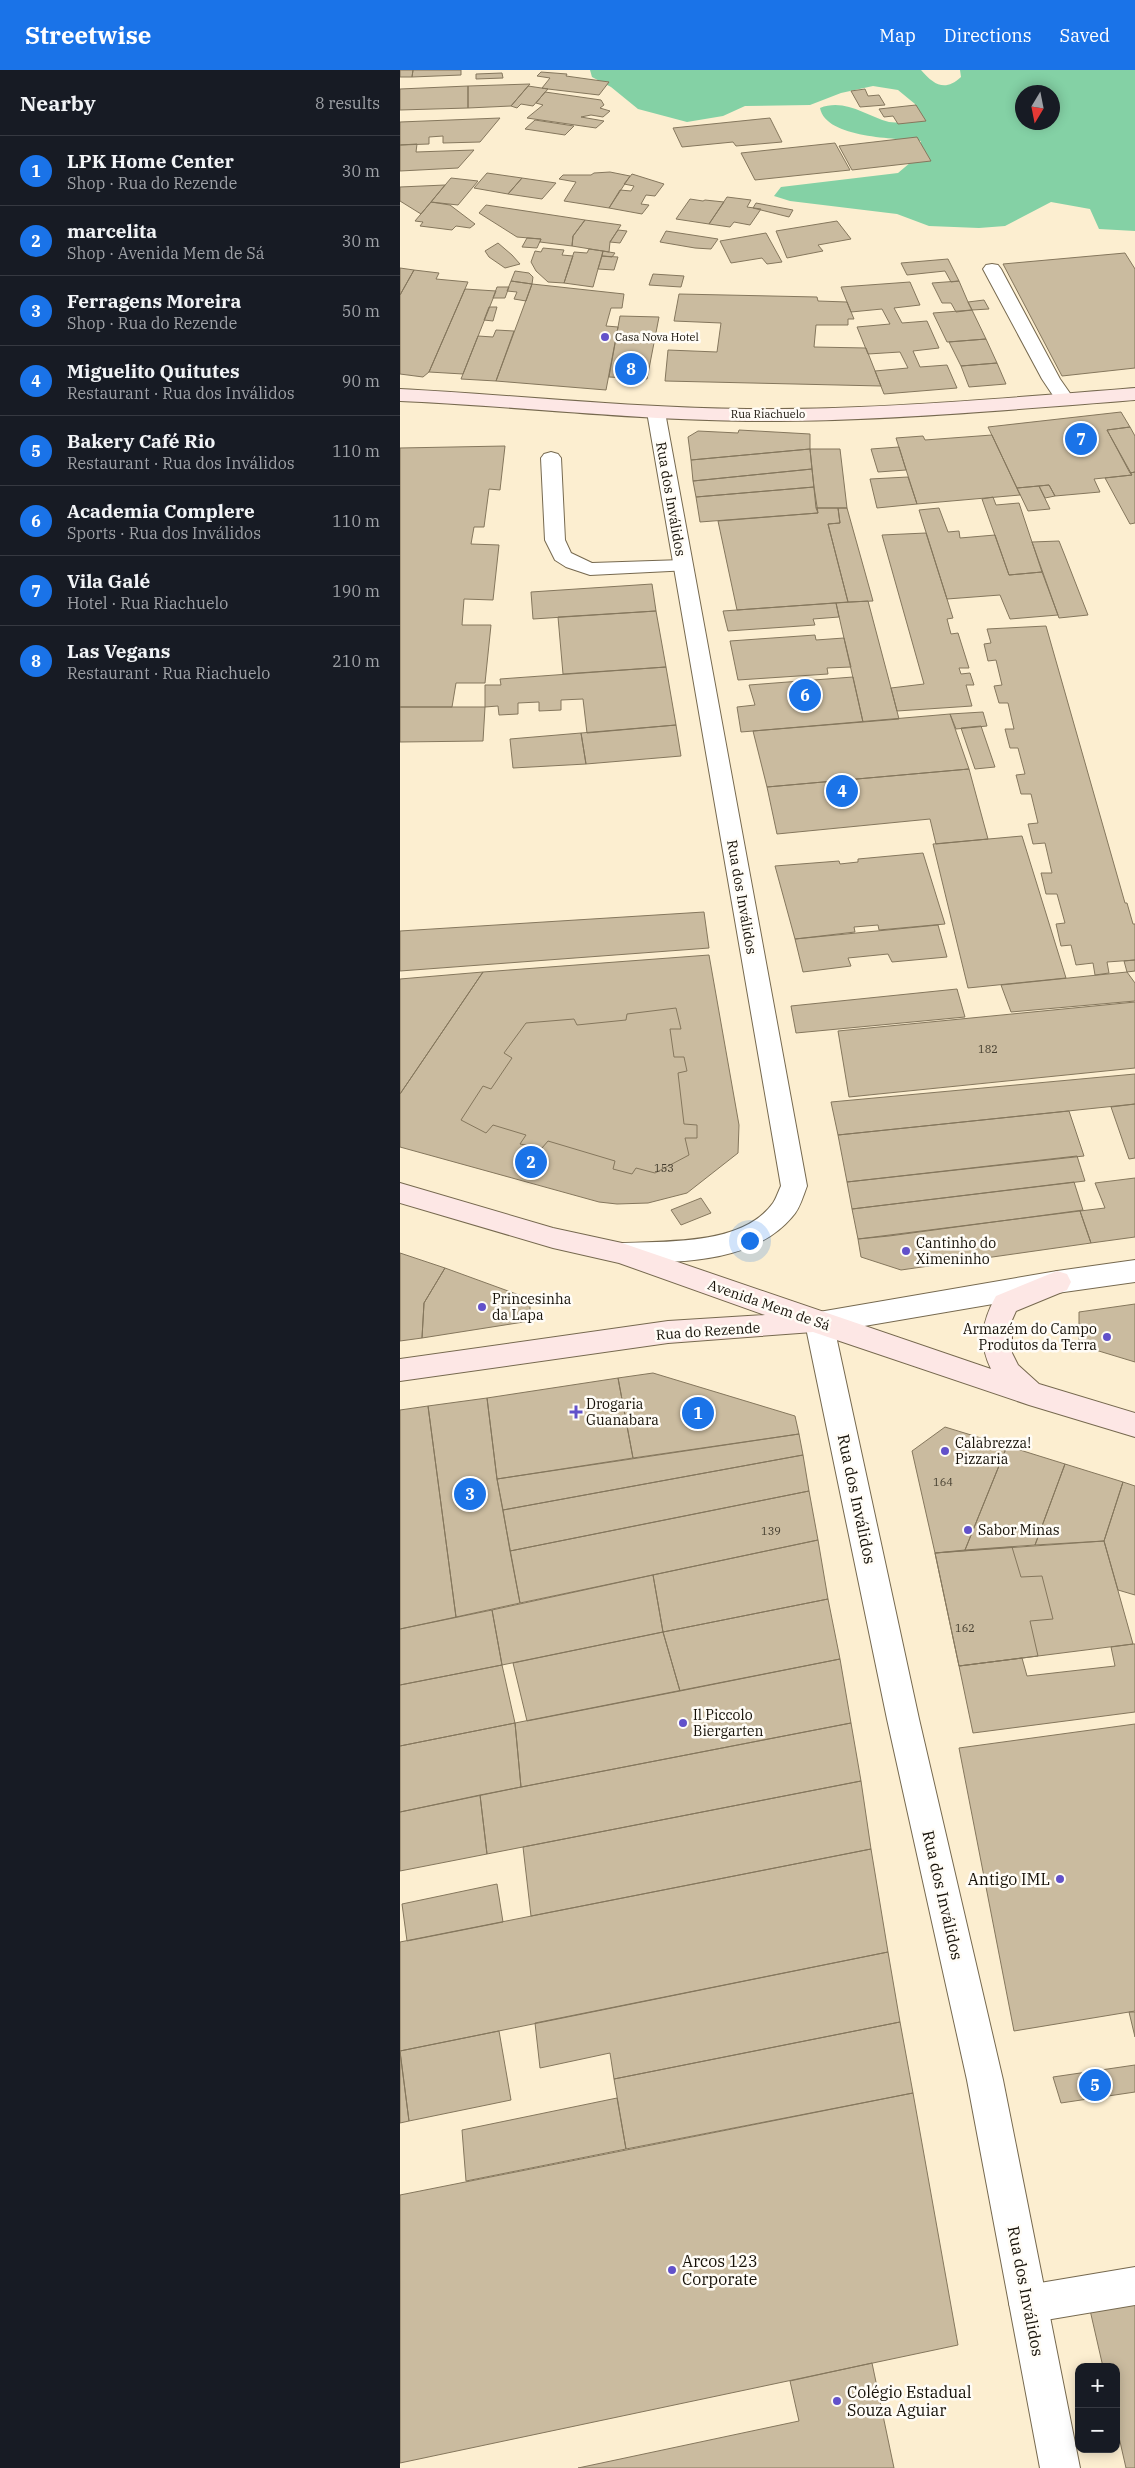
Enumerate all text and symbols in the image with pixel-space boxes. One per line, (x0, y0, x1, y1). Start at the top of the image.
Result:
text: Streetwise (25, 19, 151, 51)
text: Map (879, 24, 916, 47)
text: Directions (944, 24, 1032, 47)
text: Saved (1060, 24, 1110, 47)
north arrow (1015, 85, 1060, 130)
text: Nearby (20, 89, 96, 117)
text: 8 results (315, 93, 380, 113)
text: LPK Home Center (67, 149, 234, 173)
text: 1 (31, 161, 41, 181)
text: 30 m (342, 161, 380, 181)
text: Shop · Rua do Rezende (67, 173, 237, 193)
text: marcelita (67, 219, 157, 243)
text: 2 (31, 231, 41, 251)
text: 30 m (342, 231, 380, 251)
text: Shop · Avenida Mem de Sá (67, 243, 264, 263)
text: Ferragens Moreira (67, 289, 241, 313)
text: 3 (31, 301, 41, 321)
text: 50 m (342, 301, 380, 321)
text: Shop · Rua do Rezende (67, 313, 237, 333)
place label: Casa Nova Hotel (615, 330, 699, 344)
marker: Casa Nova Hotel (599, 331, 611, 343)
pin: 8 (615, 350, 647, 388)
text: Miguelito Quitutes (67, 359, 240, 383)
text: 4 (31, 371, 41, 391)
text: 90 m (342, 371, 380, 391)
text: Restaurant · Rua dos Inválidos (67, 383, 295, 403)
street label: Rua Riachuelo (731, 407, 805, 421)
pin: 7 (1065, 420, 1097, 458)
text: Bakery Café Rio (67, 429, 215, 453)
street label: Rua dos Inválidos (652, 440, 690, 558)
text: 5 (31, 441, 41, 461)
text: 110 m (332, 441, 380, 461)
text: Restaurant · Rua dos Inválidos (67, 453, 295, 473)
text: Academia Complere (67, 499, 255, 523)
text: 6 (31, 511, 41, 531)
text: 110 m (332, 511, 380, 531)
text: Sports · Rua dos Inválidos (67, 523, 261, 543)
text: Vila Galé (67, 569, 150, 593)
text: 7 (31, 581, 41, 601)
text: 190 m (332, 581, 380, 601)
text: Hotel · Rua Riachuelo (67, 593, 228, 613)
text: Las Vegans (67, 639, 170, 663)
text: 8 (31, 651, 41, 671)
text: 210 m (332, 651, 380, 671)
text: Restaurant · Rua Riachuelo (67, 663, 270, 683)
pin: 6 (789, 676, 821, 714)
pin: 4 (826, 772, 858, 810)
street label: Rua dos Inválidos (723, 838, 761, 956)
house number: 182 (978, 1042, 998, 1056)
pin: 2 (515, 1143, 547, 1181)
house number: 153 (654, 1161, 674, 1175)
your location (737, 1228, 763, 1254)
place label: Cantinho do Ximeninho (916, 1234, 996, 1268)
marker: Cantinho do Ximeninho (900, 1245, 912, 1257)
street label: Avenida Mem de Sá (705, 1276, 833, 1335)
place label: Princesinha da Lapa (492, 1290, 572, 1324)
marker: Princesinha da Lapa (476, 1301, 488, 1313)
street label: Rua do Rezende (655, 1318, 761, 1344)
place label: Armazém do Campo Produtos da Terra (963, 1320, 1097, 1354)
marker: Armazém do Campo Produtos da Terra (1101, 1331, 1113, 1343)
pin: 1 (682, 1394, 714, 1432)
place label: Drogaria Guanabara (586, 1395, 659, 1429)
marker: Drogaria Guanabara (570, 1406, 582, 1418)
street label: Rua dos Inválidos (833, 1432, 881, 1566)
place label: Calabrezza! Pizzaria (955, 1434, 1031, 1468)
marker: Calabrezza! Pizzaria (939, 1445, 951, 1457)
pin: 3 (454, 1475, 486, 1513)
house number: 164 (933, 1475, 953, 1489)
place label: Sabor Minas (978, 1521, 1060, 1539)
house number: 139 (761, 1524, 781, 1538)
marker: Sabor Minas (962, 1524, 974, 1536)
house number: 162 (955, 1621, 975, 1635)
place label: Il Piccolo Biergarten (693, 1706, 764, 1740)
marker: Il Piccolo Biergarten (677, 1717, 689, 1729)
street label: Rua dos Inválidos (918, 1828, 968, 1962)
place label: Antigo IML (968, 1869, 1050, 1889)
marker: Antigo IML (1054, 1873, 1066, 1885)
pin: 5 (1079, 2066, 1111, 2104)
street label: Rua dos Inválidos (1004, 2224, 1048, 2358)
place label: Arcos 123 Corporate (682, 2251, 758, 2289)
marker: Arcos 123 Corporate (666, 2264, 678, 2276)
map controls (1075, 2363, 1120, 2453)
button: + (1075, 2363, 1120, 2408)
place label: Colégio Estadual Souza Aguiar (847, 2382, 972, 2420)
marker: Colégio Estadual Souza Aguiar (831, 2395, 843, 2407)
button: − (1075, 2408, 1120, 2453)

